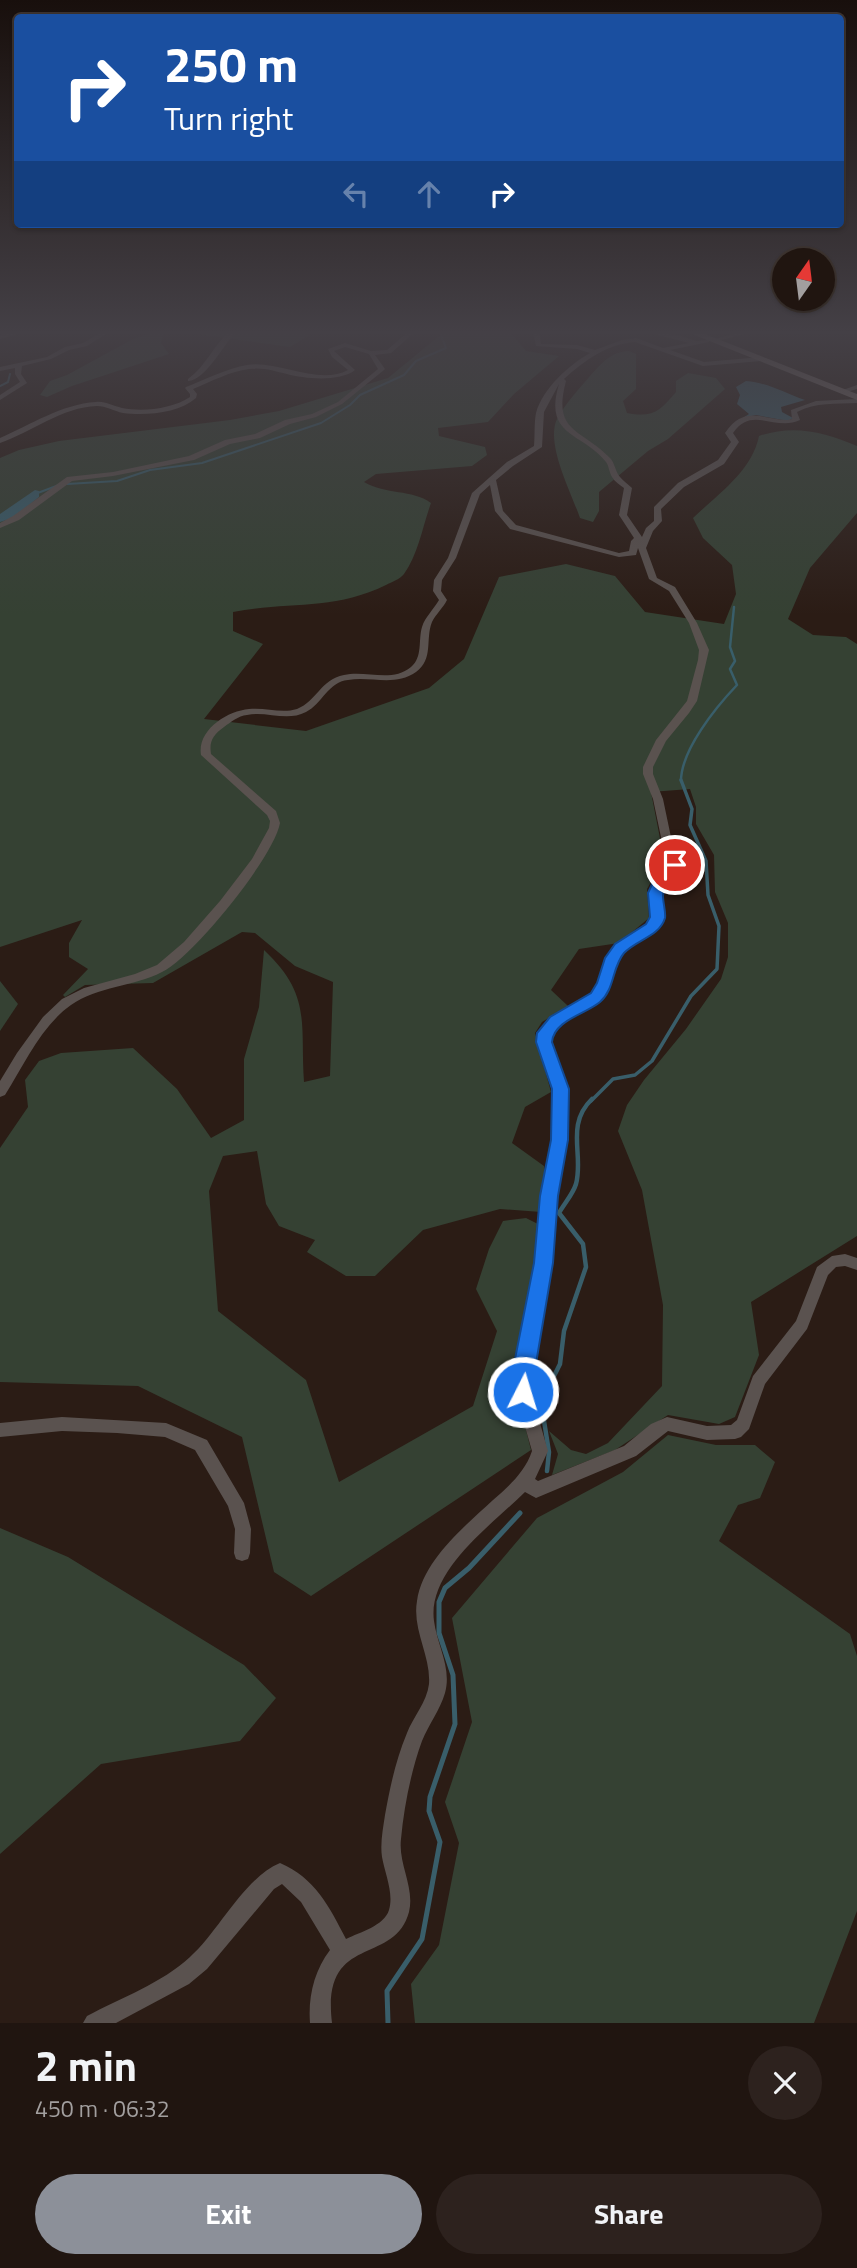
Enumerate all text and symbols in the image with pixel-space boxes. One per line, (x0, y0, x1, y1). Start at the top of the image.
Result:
text: 250 m (164, 26, 298, 101)
icon: right (49, 42, 140, 133)
text: Turn right (164, 94, 293, 142)
icon: left (337, 175, 375, 213)
icon: ahead (410, 175, 448, 213)
icon: right (483, 175, 521, 213)
north arrow (772, 248, 835, 312)
map controls (772, 248, 835, 311)
pin (645, 835, 705, 895)
icon: arrive (656, 846, 694, 884)
position arrow (486, 1355, 560, 1429)
text: 2 min (35, 2033, 137, 2097)
button: close (748, 2046, 822, 2120)
text: 450 m · 06:32 (35, 2091, 170, 2126)
button: Exit (35, 2174, 422, 2254)
button: Share (436, 2174, 822, 2254)

